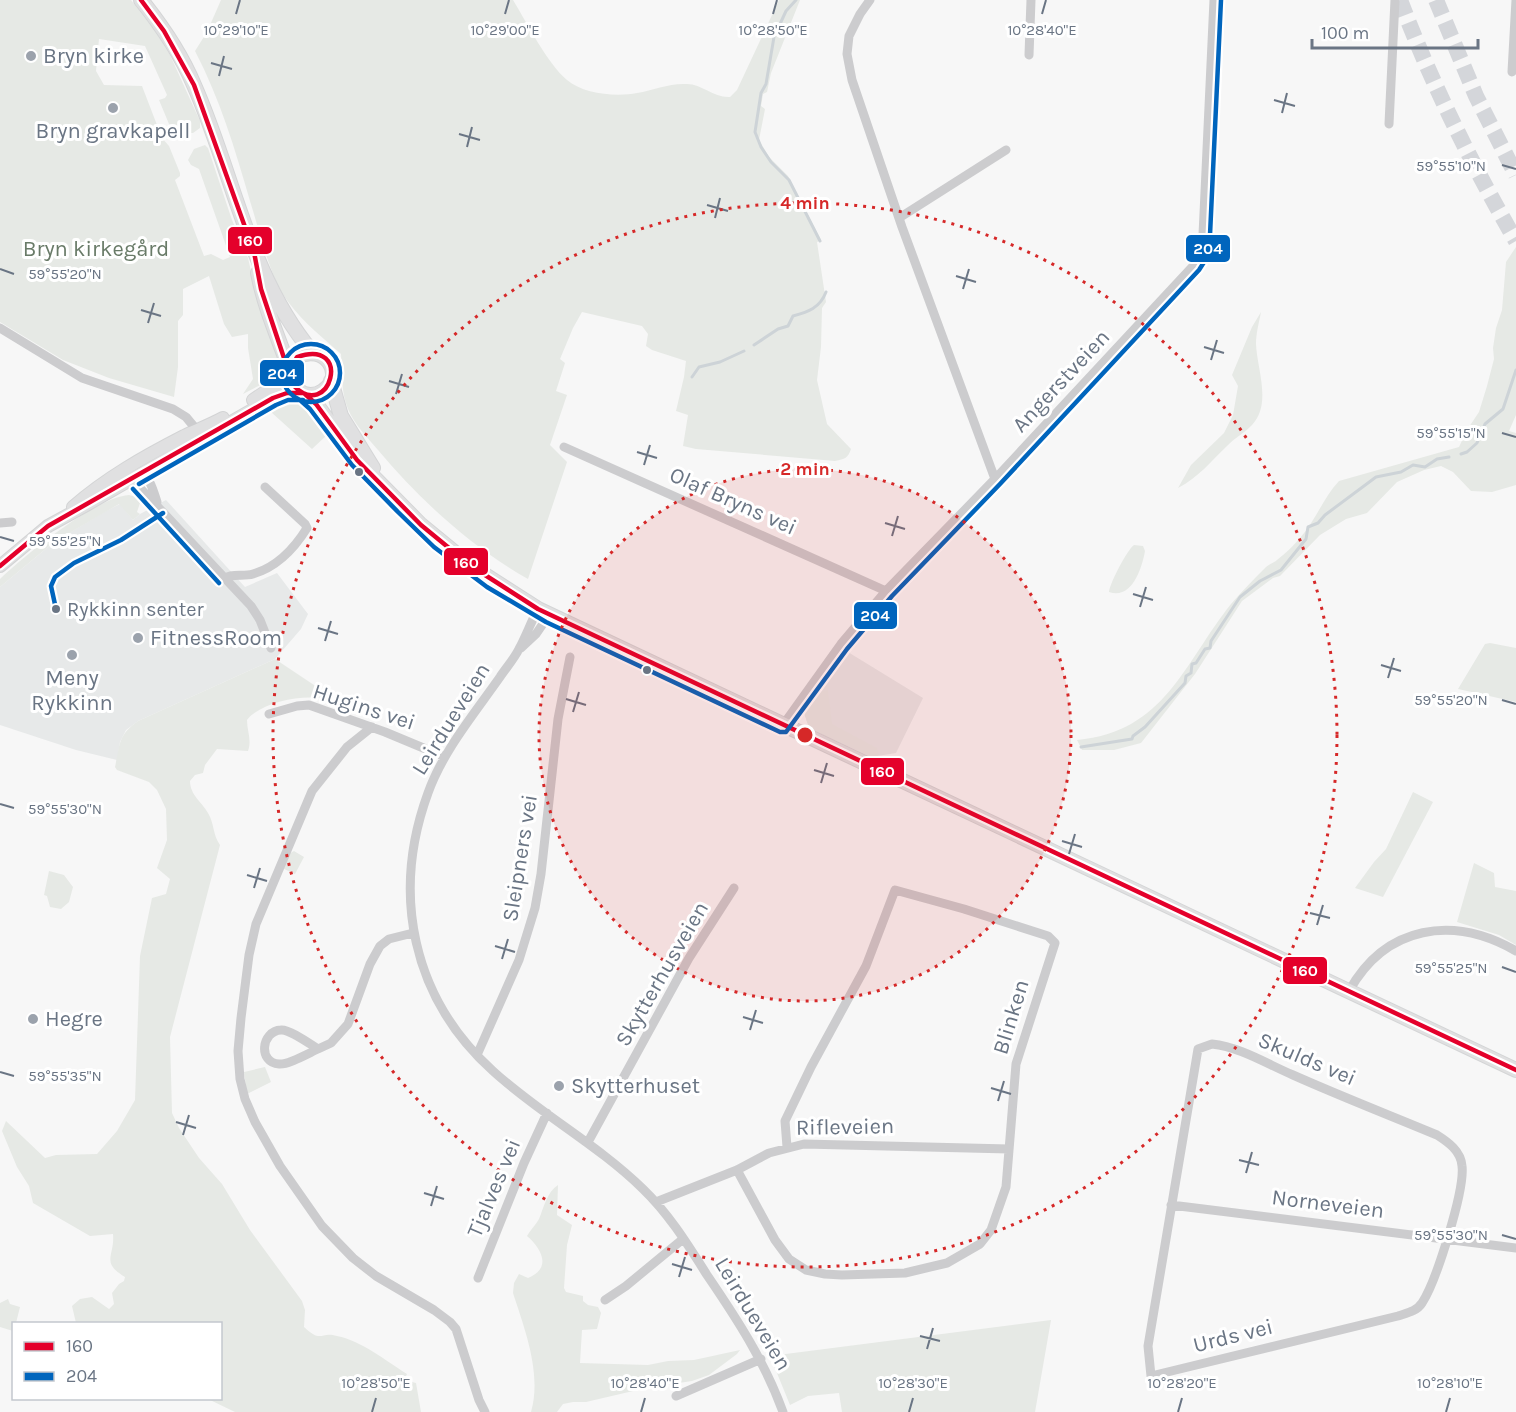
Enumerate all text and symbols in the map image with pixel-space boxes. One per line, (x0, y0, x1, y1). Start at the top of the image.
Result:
scale bar (1312, 12, 1478, 50)
text: 10°29'10"E (203, 21, 269, 39)
text: 10°29'00"E (470, 21, 540, 39)
text: 10°28'50"E (738, 21, 808, 39)
text: 10°28'40"E (1007, 21, 1077, 39)
text: 100 m (1321, 22, 1369, 44)
place label: Bryn kirke (43, 43, 144, 69)
marker: Bryn kirke (24, 49, 38, 63)
marker: Bryn gravkapell (106, 101, 120, 115)
place label: Bryn gravkapell (36, 118, 190, 144)
text: 59°55'10"N (1416, 157, 1486, 175)
text: 4 min (780, 192, 830, 214)
line badge: 160 (227, 226, 273, 255)
text: 160 (237, 231, 263, 250)
line badge: 204 (1185, 234, 1231, 263)
park label: Bryn kirkegård (23, 236, 169, 262)
text: 204 (1193, 239, 1223, 258)
text: 59°55'20"N (28, 265, 102, 283)
street label: Angerstveien (1007, 324, 1115, 438)
line badge: 204 (259, 359, 305, 387)
text: 204 (267, 364, 297, 383)
text: 59°55'15"N (1416, 424, 1486, 442)
text: 2 min (780, 458, 830, 480)
street label: Olaf Bryns vei (666, 461, 800, 541)
unlabelled marker (353, 466, 365, 478)
text: 59°55'25"N (28, 532, 102, 550)
line badge: 160 (443, 547, 489, 576)
text: 160 (453, 553, 479, 572)
place label: Rykkinn senter (67, 598, 205, 621)
line badge: 204 (853, 601, 898, 630)
marker: Rykkinn senter (50, 603, 62, 615)
text: 204 (860, 606, 890, 625)
place label: FitnessRoom (150, 625, 282, 651)
marker: FitnessRoom (131, 631, 145, 645)
marker: Meny Rykkinn (65, 648, 79, 662)
street label: Leirdueveien (406, 658, 496, 780)
unlabelled marker (641, 664, 653, 676)
place label: Meny Rykkinn (31, 665, 113, 716)
street label: Hugins vei (310, 678, 418, 736)
text: 59°55'20"N (1414, 691, 1488, 709)
centre of rings (795, 725, 815, 745)
line badge: 160 (860, 757, 905, 786)
text: 160 (869, 762, 895, 781)
street label: Sleipners vei (497, 793, 543, 923)
text: 59°55'30"N (28, 800, 102, 818)
street label: Skytterhusveien (610, 897, 714, 1051)
line badge: 160 (1282, 956, 1328, 985)
text: 59°55'25"N (1414, 959, 1488, 977)
text: 160 (1292, 961, 1318, 980)
street label: Blinken (987, 977, 1035, 1057)
place label: Hegre (45, 1006, 103, 1032)
marker: Hegre (26, 1012, 40, 1026)
street label: Skulds vei (1254, 1027, 1360, 1091)
text: 59°55'35"N (28, 1067, 102, 1085)
place label: Skytterhuset (571, 1073, 700, 1099)
marker: Skytterhuset (552, 1079, 566, 1093)
street label: Rifleveien (796, 1113, 894, 1141)
street label: Tjalves vei (462, 1135, 526, 1241)
street label: Norneveien (1270, 1184, 1386, 1224)
text: 59°55'30"N (1414, 1226, 1488, 1244)
street label: Leirdueveien (709, 1253, 797, 1375)
street label: Urds vei (1191, 1314, 1275, 1358)
legend (12, 1322, 222, 1400)
text: 160 (66, 1335, 93, 1357)
text: 204 (66, 1365, 97, 1387)
text: 10°28'50"E (341, 1374, 411, 1392)
text: 10°28'40"E (610, 1374, 680, 1392)
text: 10°28'30"E (878, 1374, 948, 1392)
text: 10°28'20"E (1147, 1374, 1217, 1392)
text: 10°28'10"E (1417, 1374, 1483, 1392)

